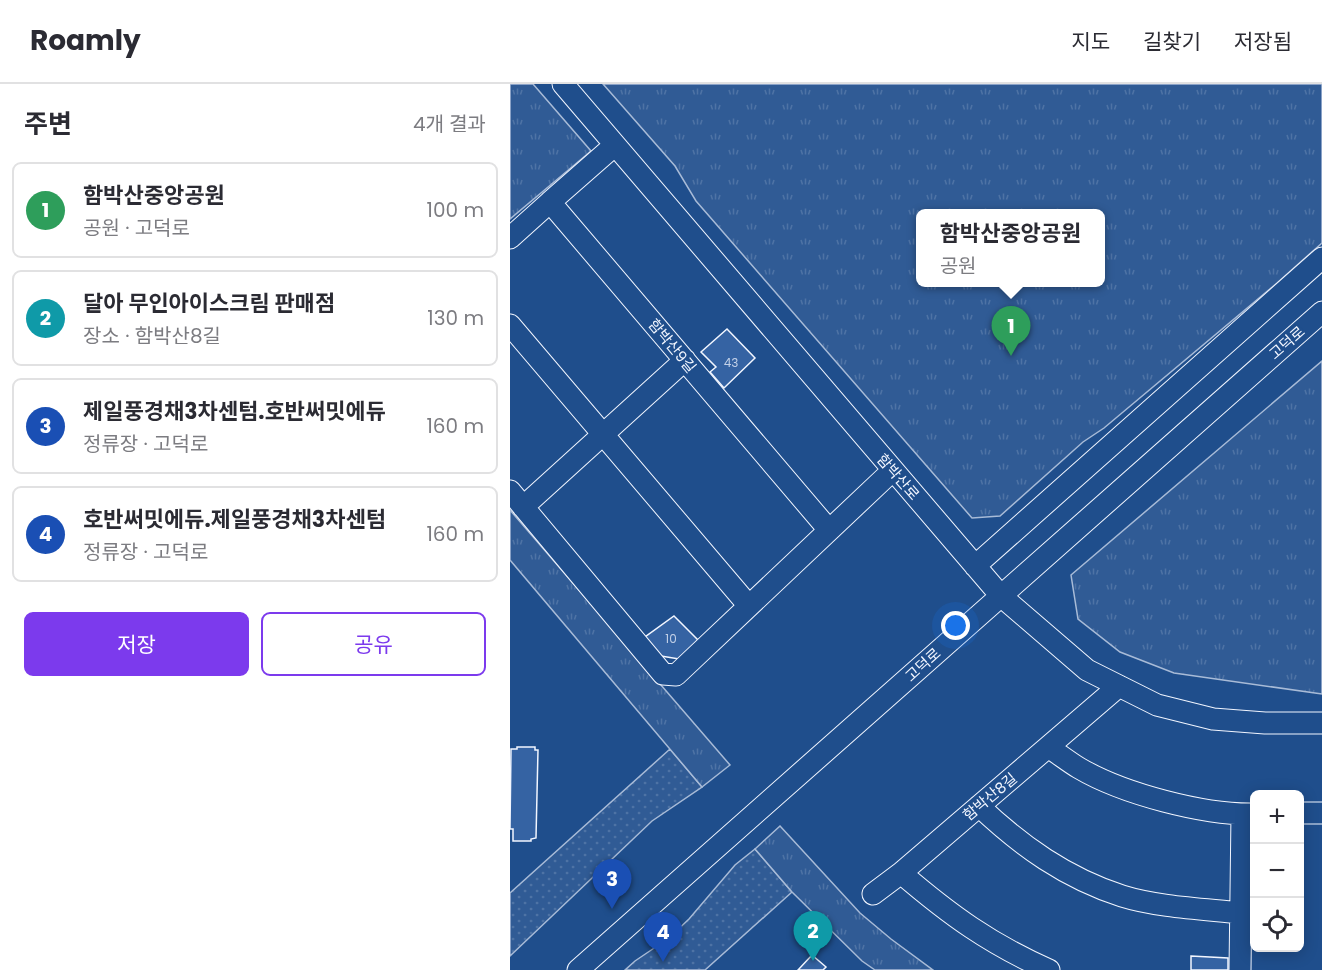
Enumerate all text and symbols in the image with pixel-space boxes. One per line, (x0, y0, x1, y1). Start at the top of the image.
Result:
text: Roamly (30, 21, 141, 60)
text: 지도 (1071, 27, 1110, 56)
text: 길찾기 (1143, 27, 1201, 56)
text: 저장됨 (1234, 27, 1292, 56)
text: 주변 (24, 106, 72, 142)
text: 4개 결과 (413, 110, 486, 138)
text: 함박산중앙공원 (83, 180, 225, 211)
text: 1 (42, 196, 49, 224)
text: 100 m (427, 196, 484, 224)
popup (916, 209, 1105, 287)
text: 공원 · 고덕로 (83, 214, 190, 242)
text: 함박산중앙공원 (940, 218, 1081, 249)
text: 공원 (940, 252, 976, 280)
text: 달아 무인아이스크림 판매점 (83, 288, 335, 319)
text: 2 (40, 304, 51, 332)
text: 130 m (427, 304, 484, 332)
pin: 1 (992, 306, 1030, 356)
street label: 함박산9길 (644, 314, 701, 377)
street label: 고덕로 (1264, 321, 1309, 364)
text: 장소 · 함박산8길 (83, 322, 221, 350)
house number: 43 (724, 354, 738, 371)
text: 제일풍경채3차센텀.호반써밋에듀 (83, 396, 386, 427)
text: 3 (39, 412, 52, 440)
text: 160 m (426, 412, 484, 440)
text: 정류장 · 고덕로 (83, 430, 208, 458)
street label: 함박산로 (872, 449, 924, 504)
text: 호반써밋에듀.제일풍경채3차센텀 (83, 504, 386, 535)
text: 4 (39, 520, 52, 548)
text: 160 m (426, 520, 484, 548)
text: 정류장 · 고덕로 (83, 538, 208, 566)
your location (941, 611, 970, 640)
button: 저장 (24, 612, 249, 676)
button: 공유 (261, 612, 486, 676)
house number: 10 (665, 630, 677, 647)
street label: 고덕로 (900, 643, 945, 686)
street label: 함박산8길 (958, 768, 1021, 825)
map controls (1250, 790, 1304, 952)
button: + (1250, 790, 1304, 844)
button: − (1250, 844, 1304, 898)
pin: 3 (592, 860, 632, 909)
button: locate (1250, 898, 1304, 952)
pin: 4 (644, 912, 682, 962)
pin: 2 (794, 912, 832, 961)

